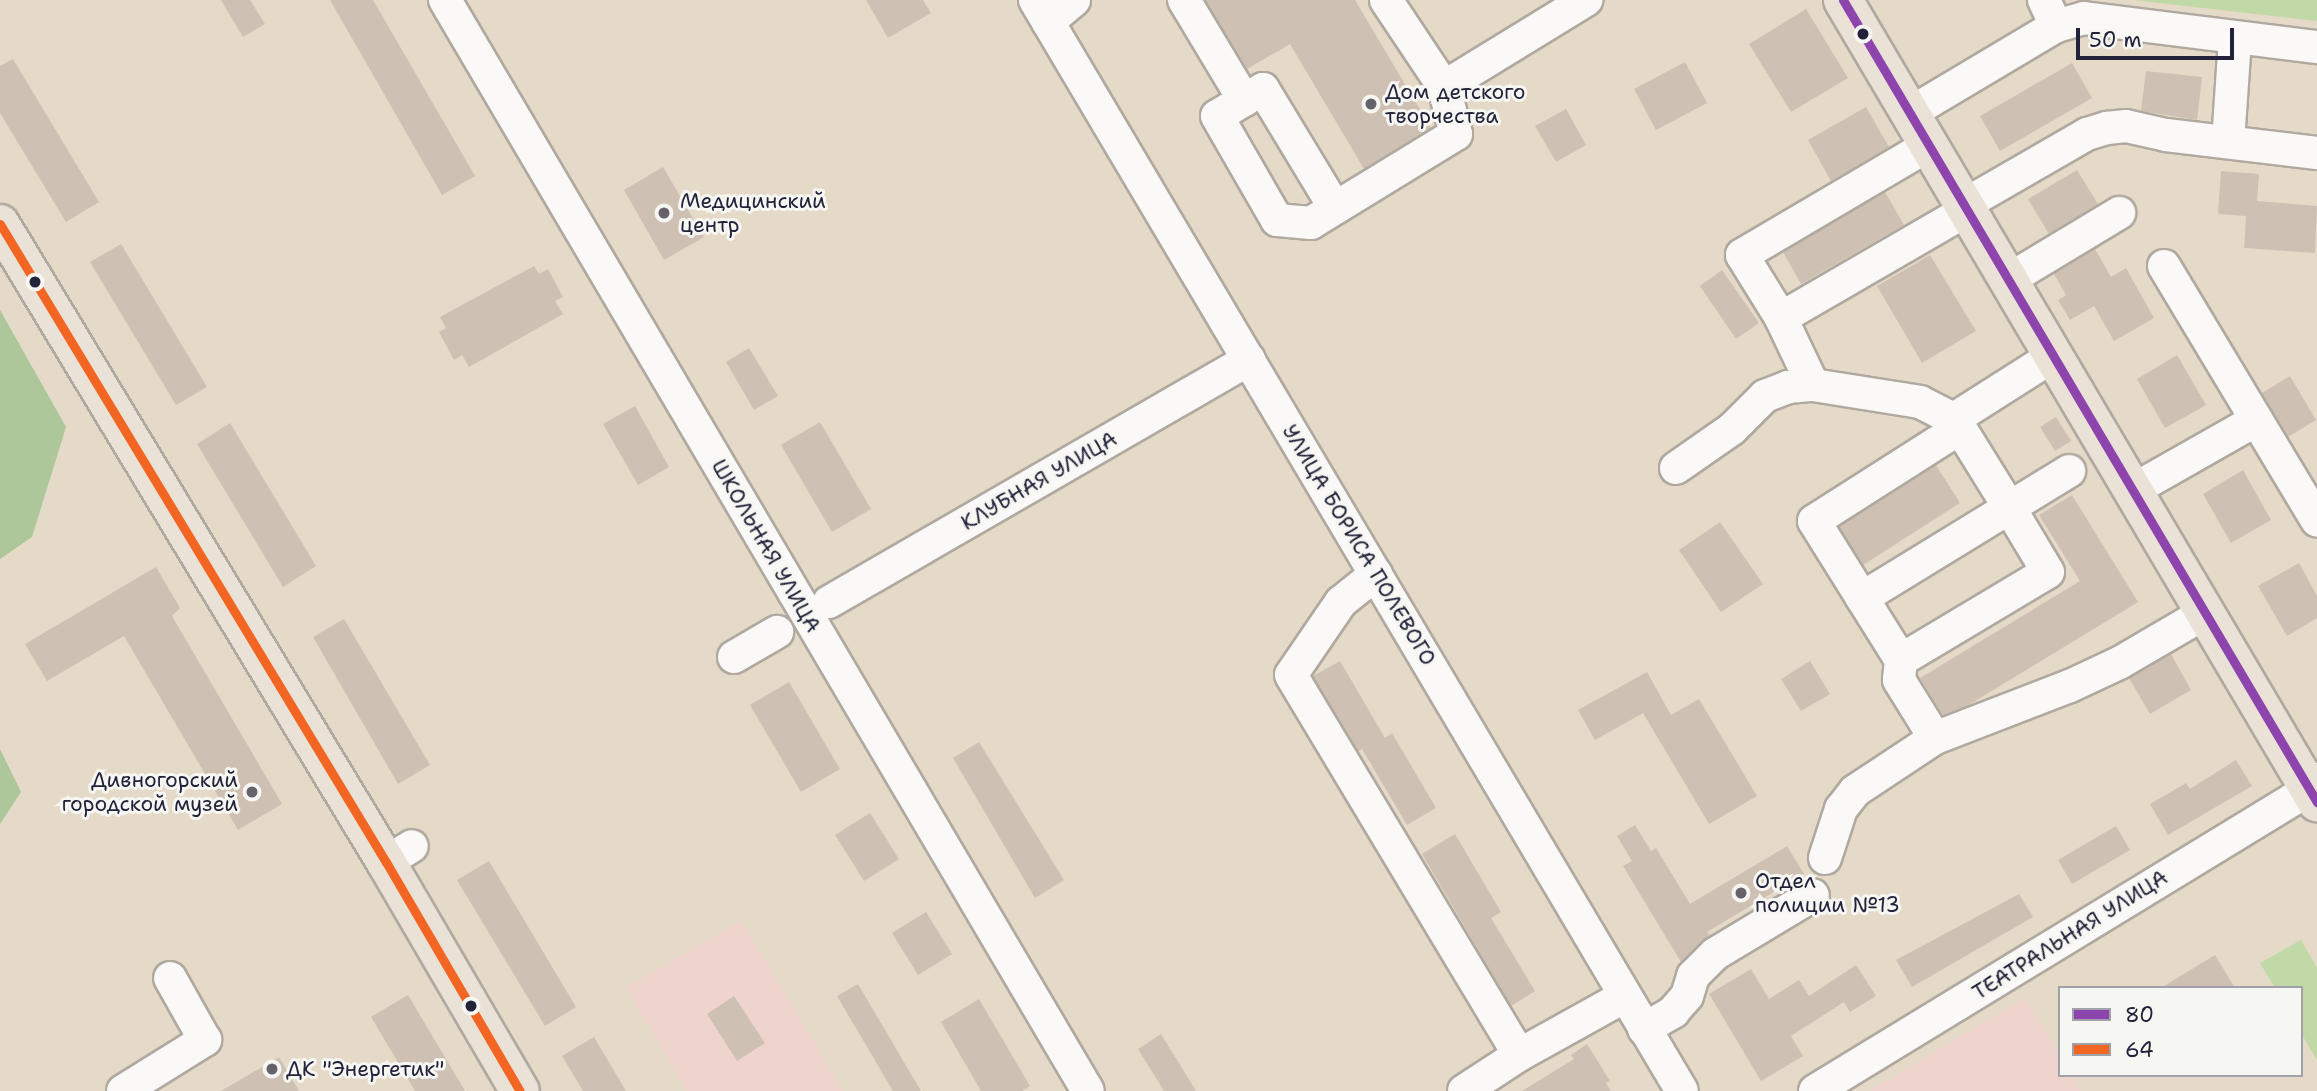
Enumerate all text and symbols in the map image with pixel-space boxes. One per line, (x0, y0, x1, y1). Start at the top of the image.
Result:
scale bar (2079, 14, 2236, 58)
text: 50 m (2089, 26, 2142, 54)
unlabelled marker (1856, 27, 1870, 41)
place label: Дом детского творчества (1385, 79, 1525, 129)
marker: Дом детского творчества (1363, 96, 1379, 112)
place label: Медицинский центр (680, 188, 826, 238)
marker: Медицинский центр (654, 203, 674, 223)
unlabelled marker (28, 275, 42, 289)
street label: УЛИЦА БОРИСА ПОЛЕВОГО (1277, 420, 1441, 670)
street label: КЛУБНАЯ УЛИЦА (957, 426, 1121, 536)
street label: ШКОЛЬНАЯ УЛИЦА (706, 455, 826, 637)
place label: Дивногорский городской музей (62, 767, 238, 817)
marker: Дивногорский городской музей (244, 784, 260, 800)
street label: ТЕАТРАЛЬНАЯ УЛИЦА (1968, 865, 2172, 1005)
place label: Отдел полиции №13 (1755, 868, 1900, 918)
marker: Отдел полиции №13 (1733, 885, 1749, 901)
legend (2058, 986, 2303, 1077)
unlabelled marker (464, 999, 478, 1013)
text: 80 (2125, 1001, 2154, 1029)
text: 64 (2125, 1036, 2154, 1064)
place label: ДК "Энергетик" (286, 1056, 444, 1082)
marker: ДК "Энергетик" (264, 1061, 280, 1077)

